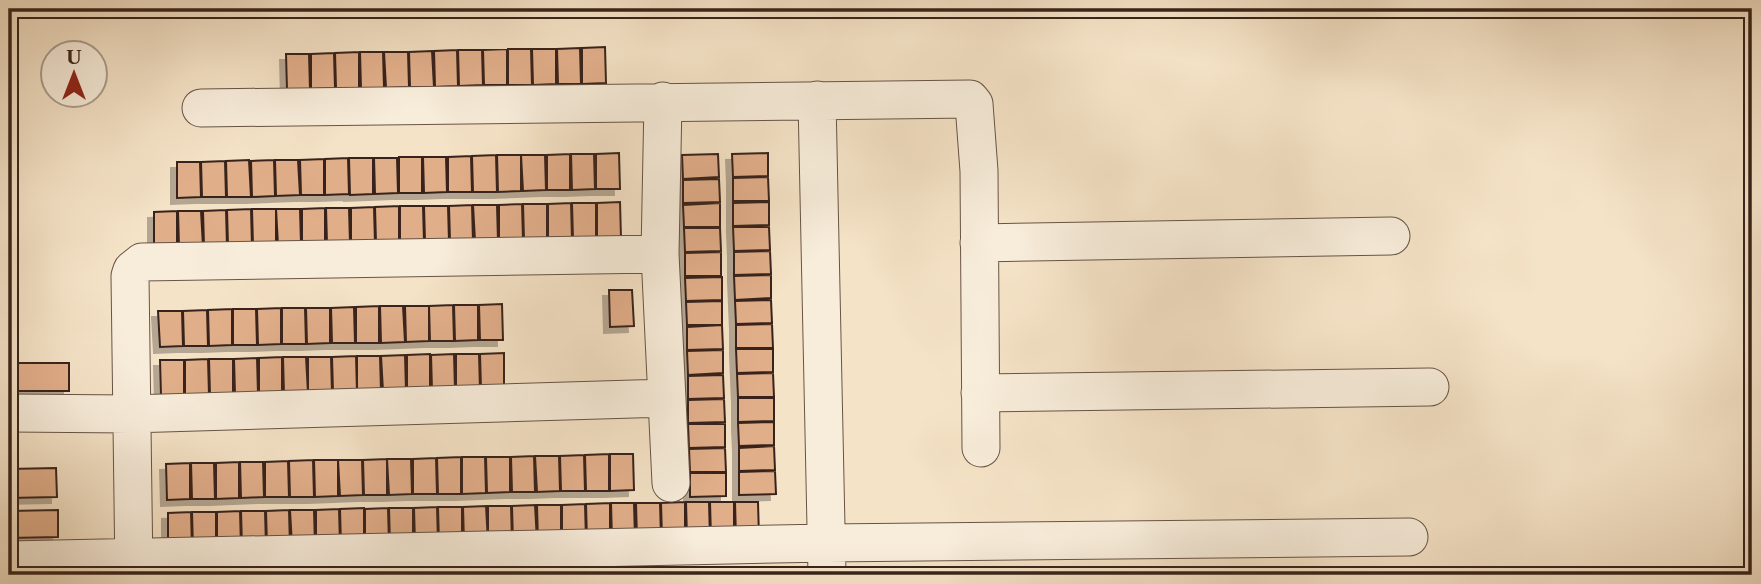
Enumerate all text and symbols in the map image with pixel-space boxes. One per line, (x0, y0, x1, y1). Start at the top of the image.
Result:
north arrow (38, 38, 108, 108)
text: U (66, 46, 82, 69)

